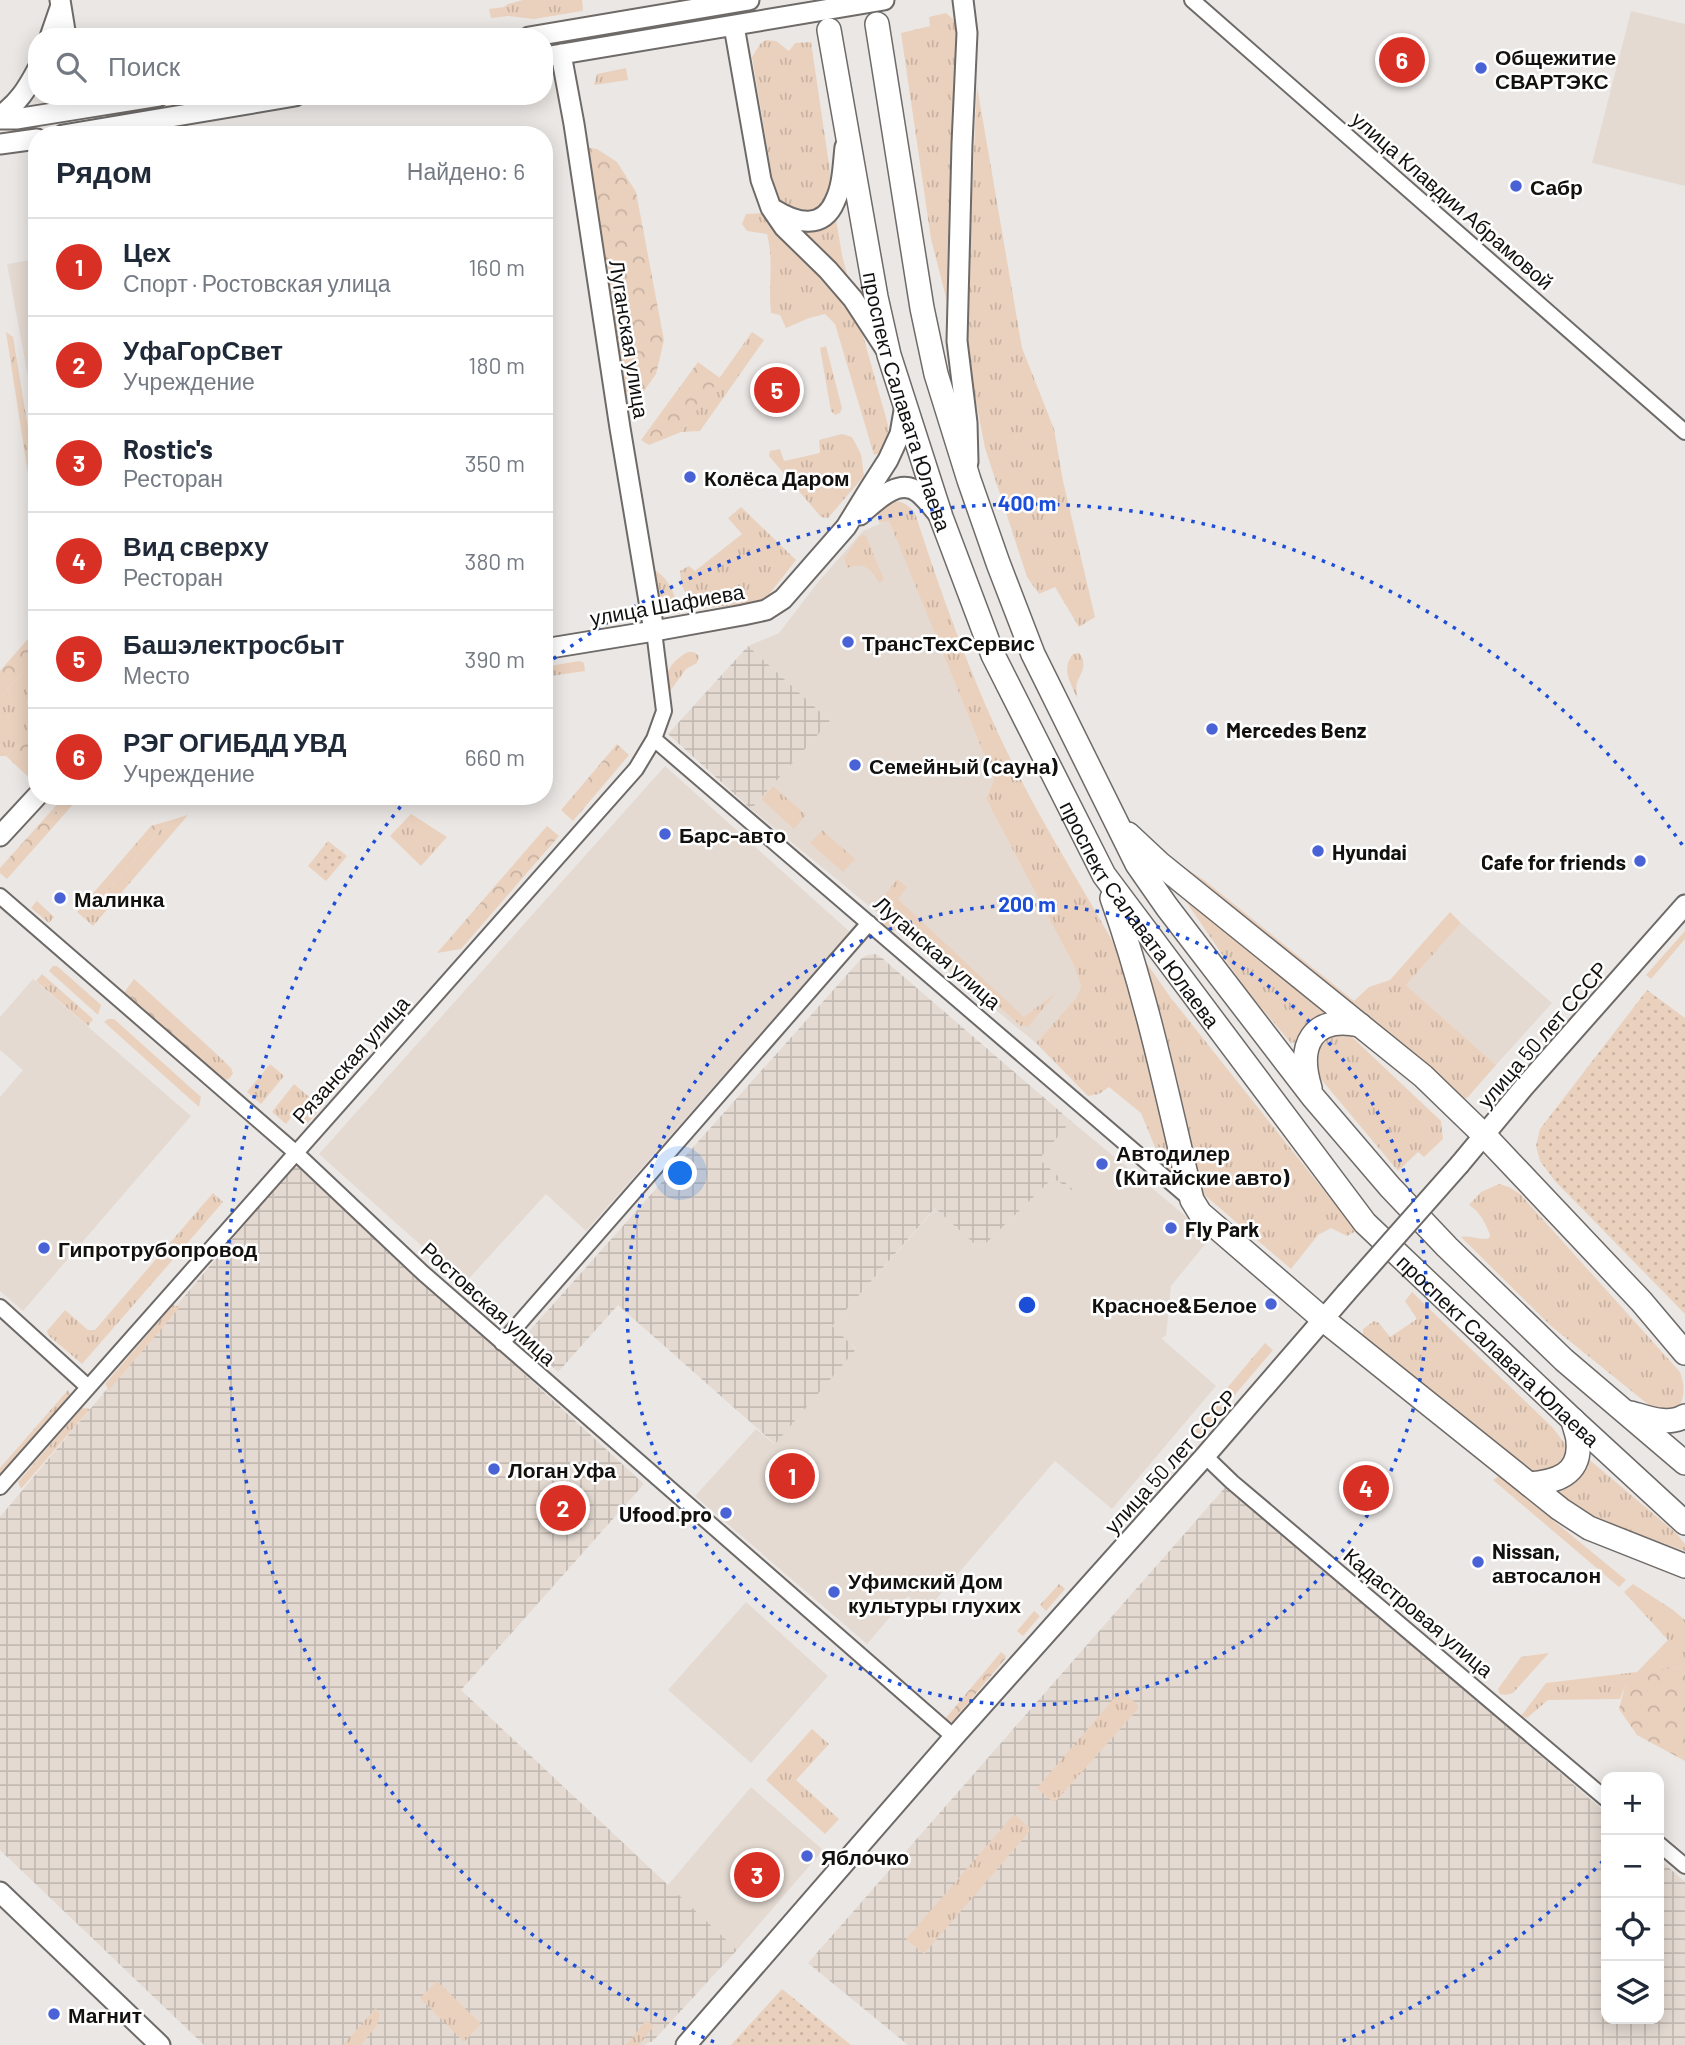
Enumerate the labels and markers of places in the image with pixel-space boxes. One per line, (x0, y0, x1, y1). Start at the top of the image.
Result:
pin: 6 (1379, 34, 1425, 86)
place label: Общежитие СВАРТЭКС (1495, 44, 1616, 93)
marker: Общежитие СВАРТЭКС (1473, 60, 1489, 76)
place label: Сабр (1530, 174, 1583, 199)
marker: Сабр (1508, 178, 1524, 194)
pin: 5 (754, 364, 800, 416)
place label: Колёса Даром (704, 465, 850, 490)
marker: Колёса Даром (682, 469, 698, 485)
place label: ТрансТехСервис (862, 630, 1035, 655)
marker: ТрансТехСервис (840, 634, 856, 650)
place label: Mercedes Benz (1226, 717, 1367, 742)
marker: Mercedes Benz (1204, 721, 1220, 737)
place label: Семейный (сауна) (869, 753, 1058, 778)
marker: Семейный (сауна) (847, 757, 863, 773)
place label: Барс-авто (679, 822, 786, 847)
marker: Барс-авто (657, 826, 673, 842)
place label: Hyundai (1332, 839, 1407, 864)
marker: Hyundai (1310, 843, 1326, 859)
place label: Cafe for friends (1481, 849, 1626, 874)
marker: Cafe for friends (1632, 853, 1648, 869)
place label: Малинка (74, 886, 165, 911)
marker: Малинка (52, 890, 68, 906)
place label: Автодилер (Китайские авто) (1115, 1140, 1290, 1189)
marker: Автодилер (Китайские авто) (1094, 1156, 1110, 1172)
place label: Fly Park (1185, 1216, 1259, 1241)
marker: Fly Park (1163, 1220, 1179, 1236)
place label: Гипротрубопровод (58, 1236, 257, 1261)
marker: Гипротрубопровод (36, 1240, 52, 1256)
place label: Красное&Белое (1092, 1292, 1257, 1317)
centre of rings (1015, 1293, 1039, 1317)
marker: Красное&Белое (1263, 1296, 1279, 1312)
pin: 1 (769, 1450, 815, 1502)
place label: Логан Уфа (508, 1457, 616, 1482)
marker: Логан Уфа (486, 1461, 502, 1477)
pin: 4 (1343, 1462, 1389, 1514)
pin: 2 (540, 1482, 586, 1534)
place label: Ufood.pro (619, 1501, 712, 1526)
marker: Ufood.pro (718, 1505, 734, 1521)
place label: Nissan, автосалон (1492, 1538, 1601, 1587)
marker: Nissan, автосалон (1470, 1554, 1486, 1570)
place label: Уфимский Дом культуры глухих (848, 1568, 1021, 1617)
marker: Уфимский Дом культуры глухих (826, 1584, 842, 1600)
place label: Яблочко (821, 1844, 909, 1869)
marker: Яблочко (799, 1848, 815, 1864)
pin: 3 (734, 1849, 780, 1901)
place label: Магнит (68, 2002, 142, 2027)
marker: Магнит (46, 2006, 62, 2022)

